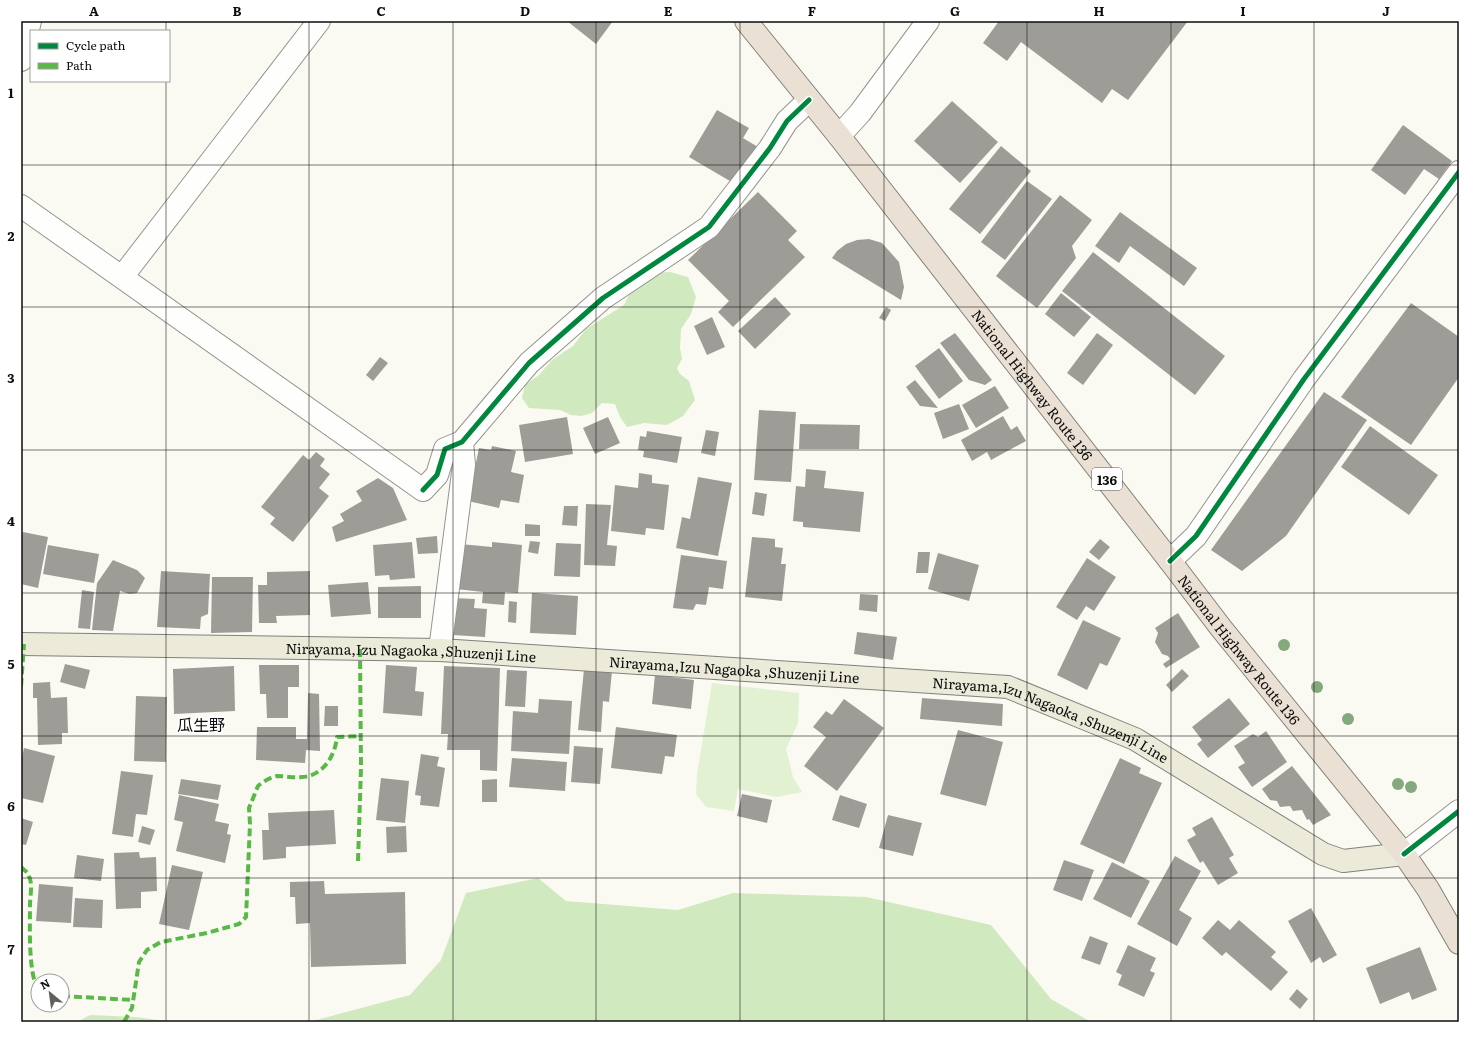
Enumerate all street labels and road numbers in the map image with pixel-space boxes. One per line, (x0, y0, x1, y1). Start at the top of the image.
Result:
street label: National Highway Route 136 (968, 305, 1098, 465)
road number: 136 (1092, 468, 1122, 490)
street label: National Highway Route 136 (1174, 570, 1305, 729)
street label: Nirayama,Izu Nagaoka ,Shuzenji Line (285, 638, 537, 666)
street label: Nirayama,Izu Nagaoka ,Shuzenji Line (609, 651, 860, 687)
street label: Nirayama,Izu Nagaoka ,Shuzenji Line (932, 672, 1173, 767)

